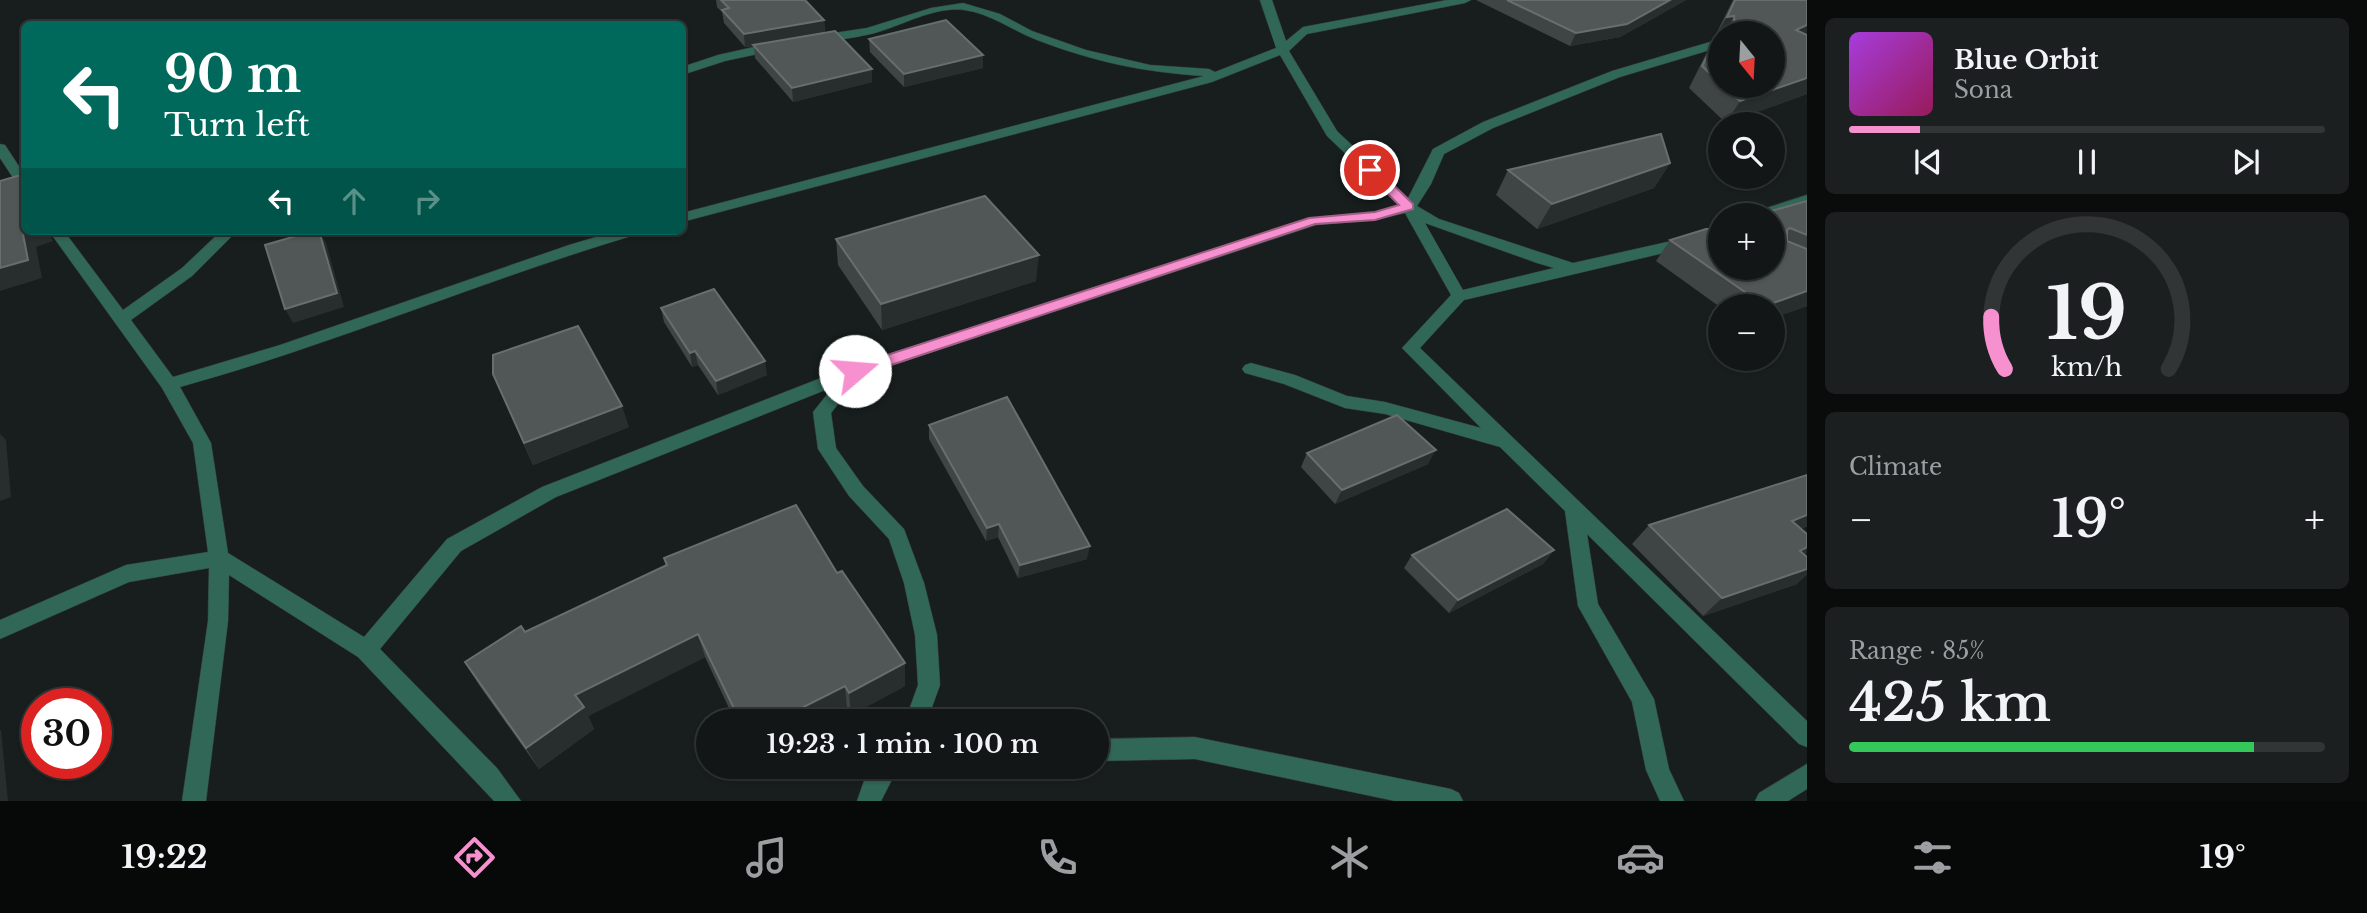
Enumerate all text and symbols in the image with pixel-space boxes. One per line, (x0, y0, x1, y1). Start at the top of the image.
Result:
north arrow (1708, 21, 1785, 98)
map controls (1708, 21, 1785, 371)
text: 90 m (164, 44, 301, 105)
text: Blue Orbit (1954, 44, 2099, 76)
icon: left (49, 49, 140, 140)
text: Sona (1954, 76, 2012, 104)
text: Turn left (164, 105, 310, 145)
button: search (1708, 112, 1785, 189)
pin (1340, 140, 1400, 200)
icon: previous (1909, 143, 1947, 181)
icon: pause (2068, 143, 2106, 181)
icon: next (2227, 143, 2265, 181)
icon: arrive (1351, 151, 1389, 189)
icon: left (262, 182, 300, 220)
icon: ahead (335, 182, 373, 220)
icon: right (408, 182, 446, 220)
button: + (1708, 203, 1785, 280)
text: 19 (2047, 269, 2127, 360)
button: − (1708, 294, 1785, 371)
position arrow (818, 334, 892, 408)
text: km/h (2052, 352, 2122, 383)
text: Climate (1849, 453, 1942, 481)
text: 19° (2051, 487, 2126, 551)
text: − (1849, 496, 1873, 543)
text: + (2304, 496, 2325, 543)
text: Range · 85% (1849, 637, 1985, 665)
text: 425 km (1849, 671, 2051, 735)
speed limit sign: 30 (21, 688, 112, 779)
text: 19:23 · 1 min · 100 m (766, 728, 1039, 760)
icon: directions (450, 833, 499, 882)
icon: music (742, 833, 791, 882)
icon: phone (1033, 833, 1082, 882)
icon: climate (1325, 833, 1374, 882)
icon: car (1616, 833, 1665, 882)
icon: filters (1908, 833, 1957, 882)
text: 19:22 (121, 837, 208, 877)
text: 19° (2200, 837, 2246, 877)

